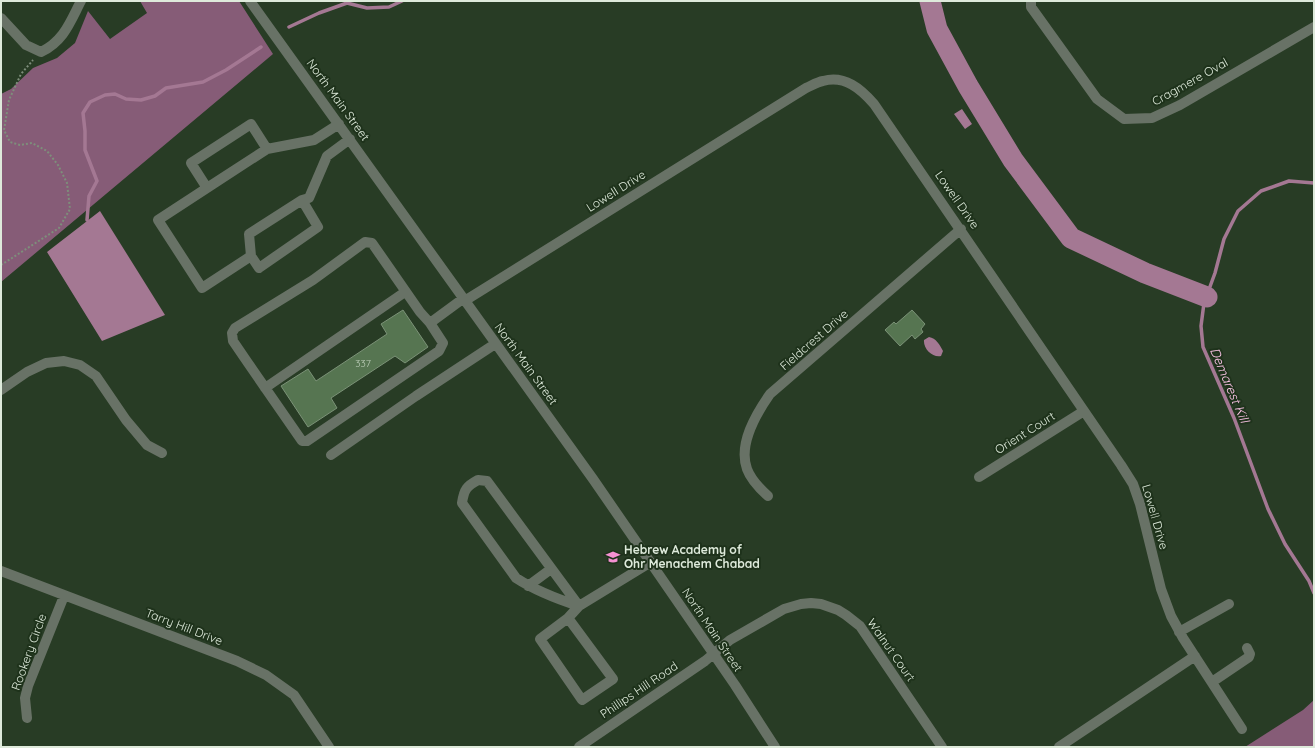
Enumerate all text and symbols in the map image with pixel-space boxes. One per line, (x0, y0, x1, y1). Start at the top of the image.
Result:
street label: Cragmere Oval (1149, 54, 1230, 109)
street label: North Main Street (304, 56, 373, 144)
street label: Lowell Drive (583, 166, 648, 215)
street label: Lowell Drive (932, 168, 983, 232)
street label: Fieldcrest Drive (777, 306, 851, 373)
street label: North Main Street (492, 320, 561, 408)
water label: Demarest Kill (1207, 345, 1254, 427)
house number: 337 (355, 357, 371, 370)
street label: Orient Court (992, 408, 1058, 457)
street label: Lowell Drive (1139, 483, 1172, 551)
place label: Hebrew Academy of Ohr Menachem Chabad (624, 542, 760, 571)
school or university icon: Hebrew Academy of Ohr Menachem Chabad (605, 549, 621, 565)
street label: North Main Street (679, 585, 746, 674)
street label: Tarry Hill Drive (143, 605, 225, 648)
street label: Rookery Circle (8, 611, 49, 692)
street label: Walnut Court (864, 615, 919, 684)
street label: Phillips Hill Road (597, 658, 680, 721)

